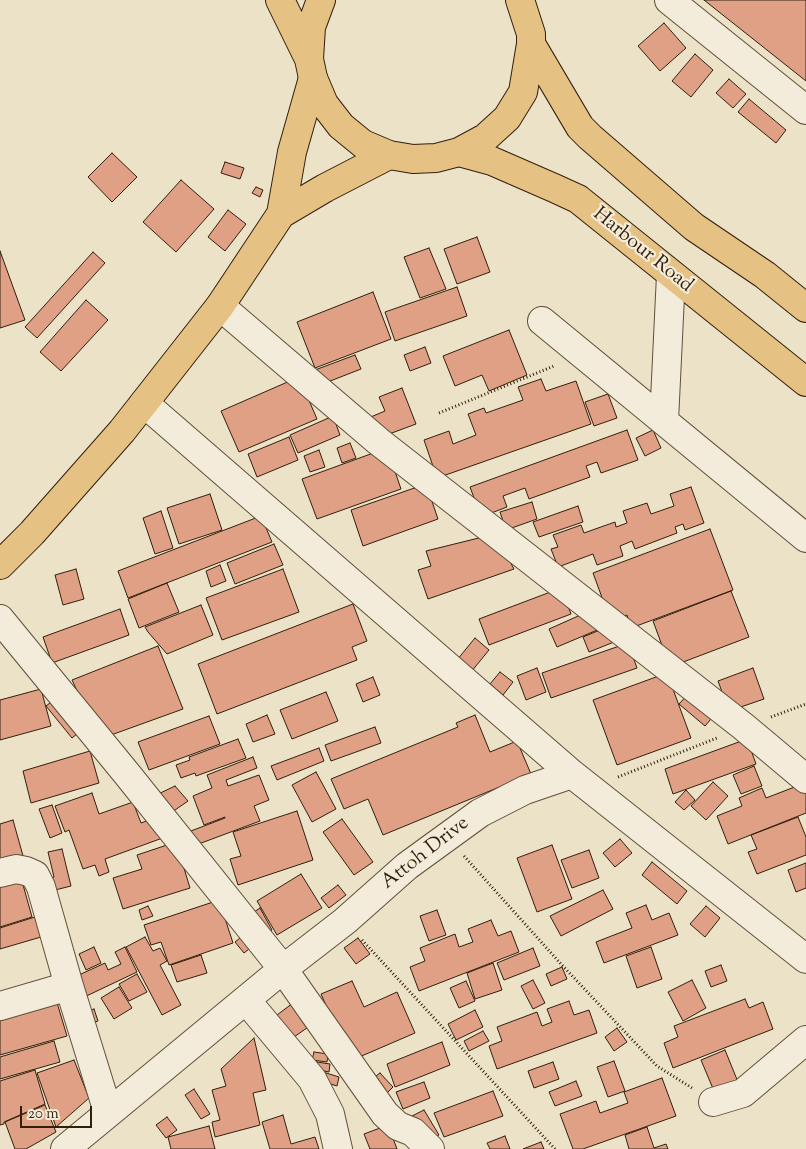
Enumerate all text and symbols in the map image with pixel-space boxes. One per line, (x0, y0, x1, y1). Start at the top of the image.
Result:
street label: Harbour Road (587, 203, 697, 299)
street label: Attoh Drive (377, 812, 475, 896)
scale bar (22, 1096, 95, 1128)
text: 20 m (28, 1104, 59, 1125)

